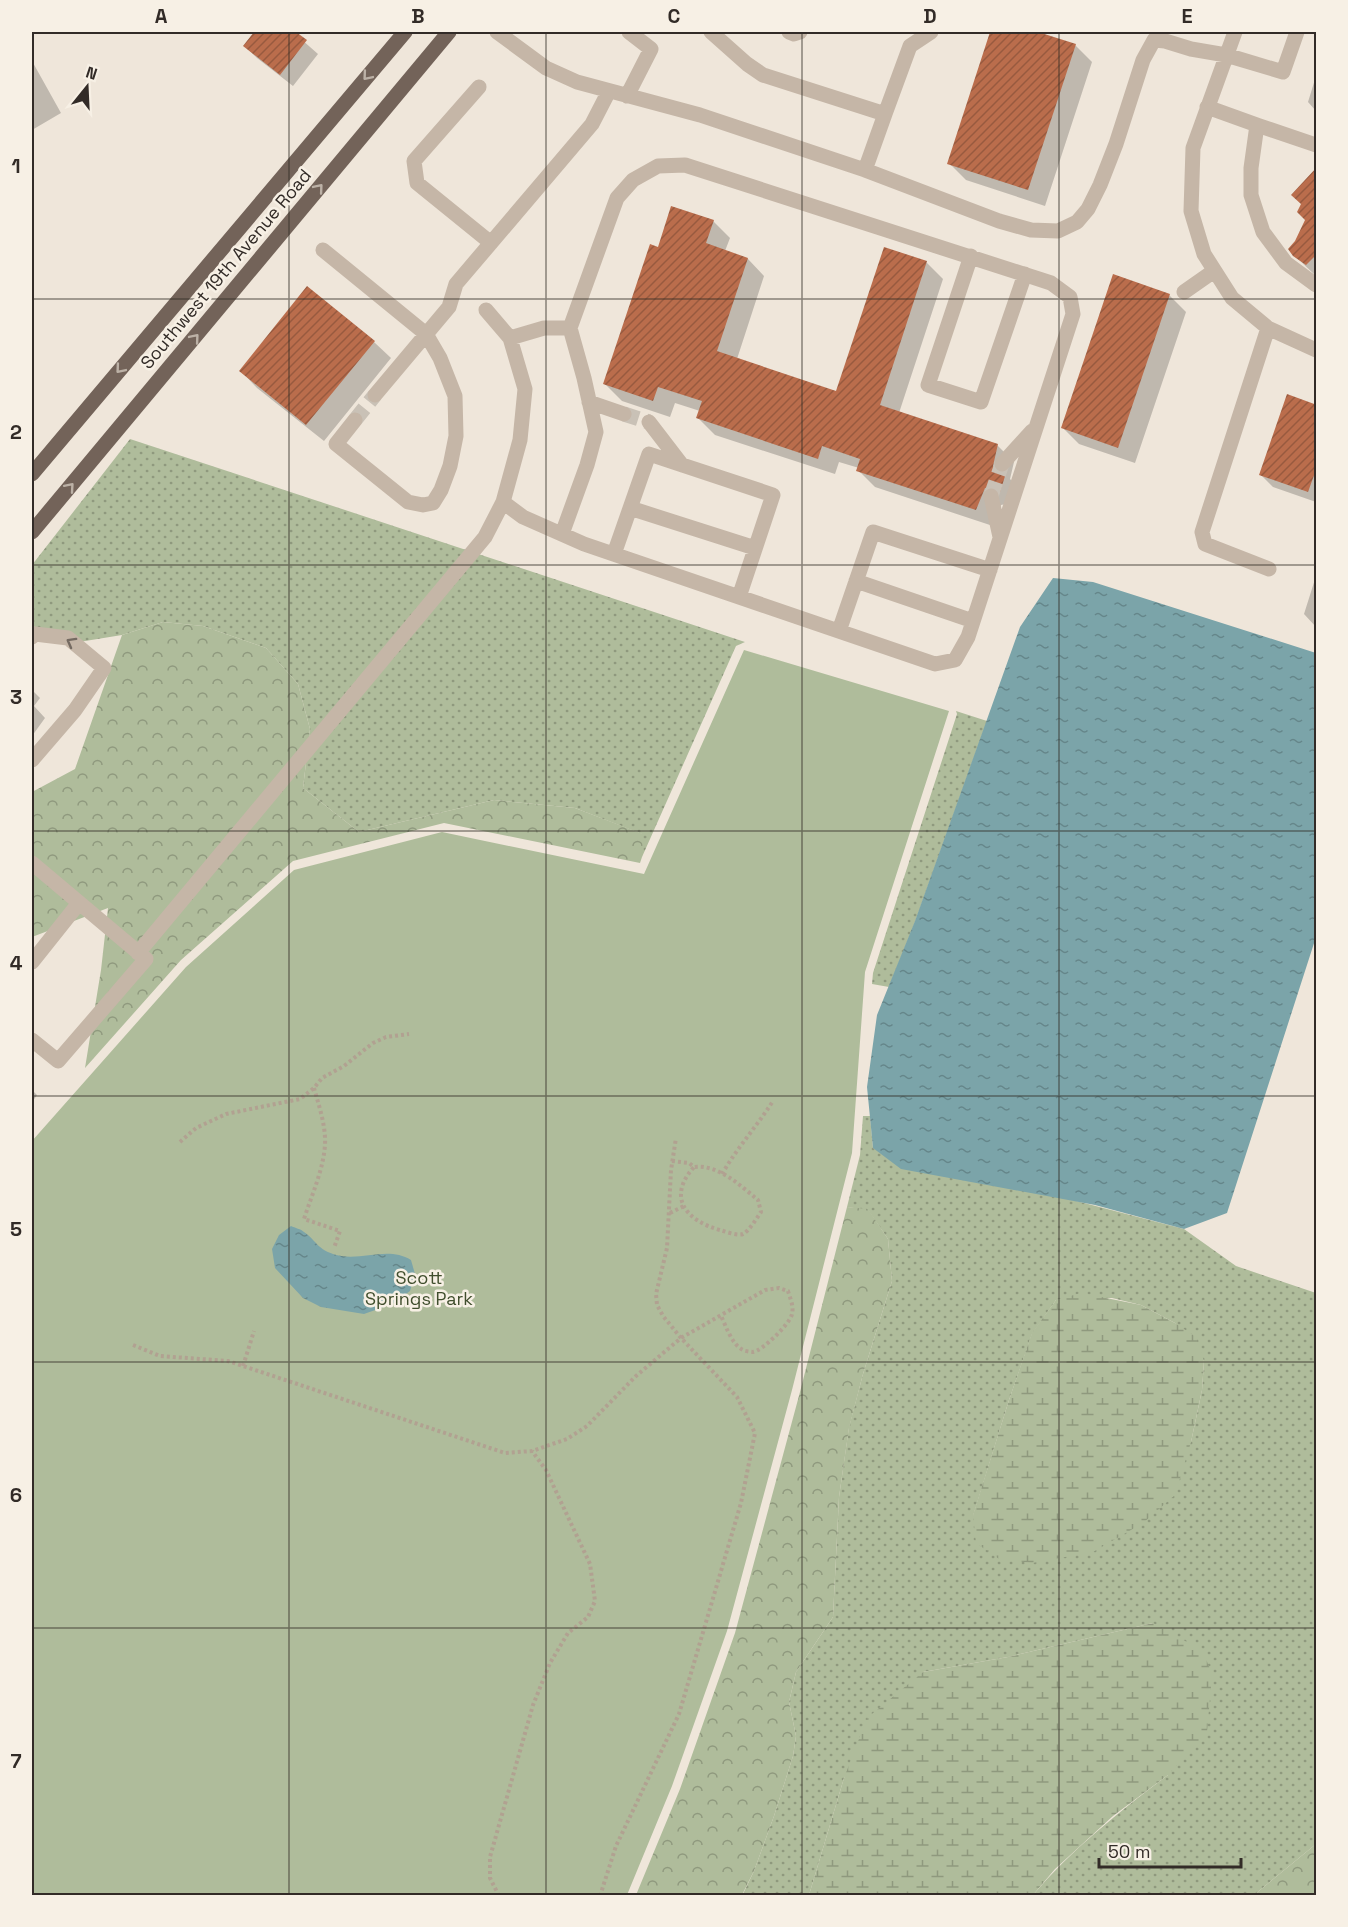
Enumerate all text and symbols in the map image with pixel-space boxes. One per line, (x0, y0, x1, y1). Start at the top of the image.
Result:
text: A (155, 3, 168, 29)
text: B (411, 3, 425, 29)
text: C (668, 3, 681, 29)
text: D (923, 3, 937, 29)
text: E (1181, 3, 1193, 29)
north arrow (57, 57, 117, 117)
text: N (83, 62, 100, 85)
one-way arrow (364, 69, 375, 80)
text: 1 (11, 153, 21, 179)
street label: Southwest 19th Avenue Road (135, 164, 316, 373)
one-way arrow (312, 184, 323, 195)
one-way arrow (187, 333, 198, 344)
one-way arrow (116, 363, 127, 374)
text: 2 (10, 419, 22, 445)
one-way arrow (62, 483, 73, 494)
one-way arrow (66, 638, 77, 650)
text: 3 (10, 684, 22, 710)
text: 4 (10, 950, 23, 976)
text: 5 (10, 1216, 22, 1242)
park label: Scott Springs Park (365, 1266, 473, 1310)
text: 6 (10, 1482, 22, 1508)
text: 7 (10, 1748, 22, 1774)
scale bar (1099, 1831, 1242, 1869)
text: 50 m (1108, 1840, 1150, 1863)

